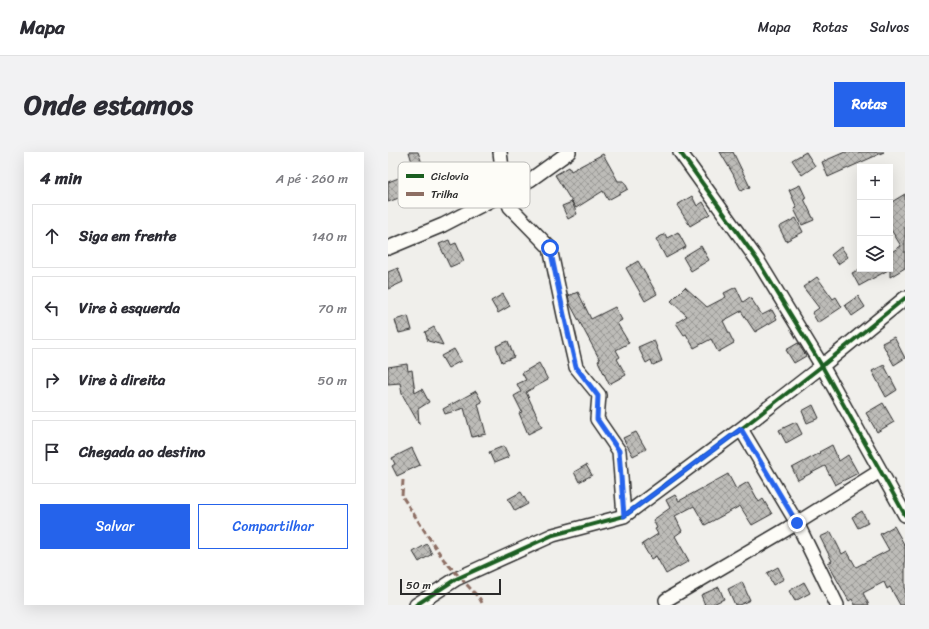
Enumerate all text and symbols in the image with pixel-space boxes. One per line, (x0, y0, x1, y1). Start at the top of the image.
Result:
text: Mapa (20, 11, 65, 44)
text: Mapa (758, 15, 791, 40)
text: Rotas (813, 15, 848, 40)
text: Salvos (870, 15, 909, 40)
text: Onde estamos (24, 80, 193, 129)
button: Rotas (834, 82, 905, 127)
legend (398, 162, 530, 208)
text: 4 min (40, 163, 82, 193)
map controls (857, 164, 893, 272)
button: + (857, 164, 893, 200)
text: A pé · 260 m (276, 167, 348, 190)
text: Ciclovia (431, 167, 469, 186)
text: Trilha (431, 185, 459, 204)
button: − (857, 200, 893, 236)
text: Siga em frente (79, 223, 176, 249)
icon: ahead (41, 225, 63, 247)
text: 140 m (312, 225, 347, 248)
button: layers (857, 236, 893, 272)
route start (541, 239, 559, 257)
text: Vire à esquerda (79, 295, 180, 321)
icon: left (41, 297, 63, 319)
text: 70 m (318, 297, 347, 320)
text: Vire à direita (79, 367, 165, 393)
icon: right (41, 369, 63, 391)
text: 50 m (317, 369, 347, 392)
text: Chegada ao destino (79, 439, 205, 465)
icon: arrive (41, 441, 63, 463)
button: Salvar (40, 504, 190, 549)
button: Compartilhar (198, 504, 348, 549)
route end (788, 514, 806, 532)
text: 50 m (406, 576, 431, 595)
scale bar (400, 577, 501, 596)

